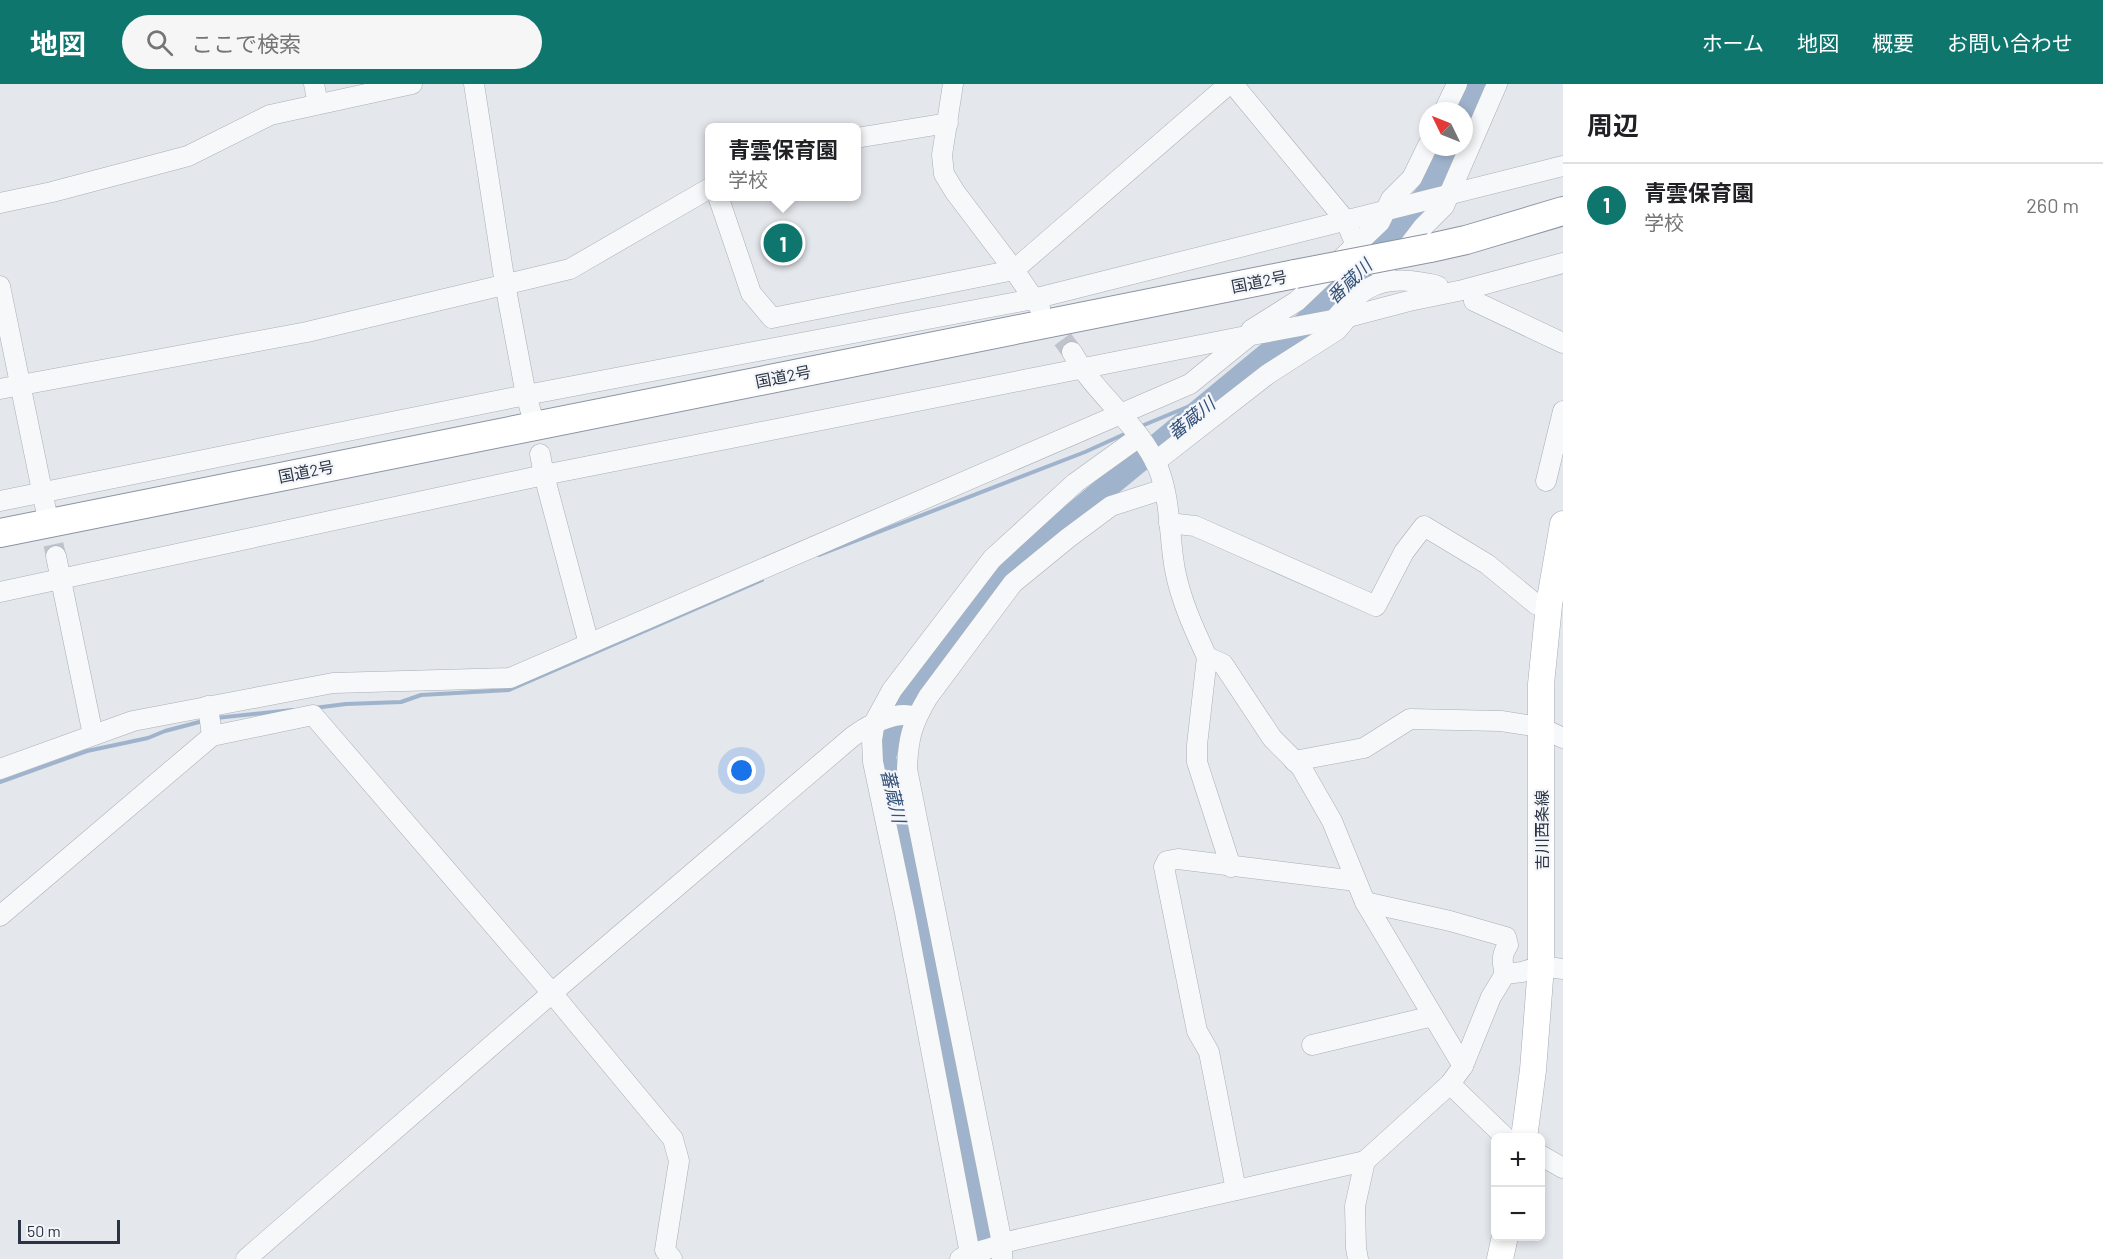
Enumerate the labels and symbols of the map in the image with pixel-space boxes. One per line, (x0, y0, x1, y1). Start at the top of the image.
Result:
north arrow (1419, 102, 1473, 156)
pin: 1 (764, 220, 802, 266)
water label: 番蔵川 (1322, 253, 1378, 308)
street label: 国道2号 (1229, 266, 1289, 296)
street label: 国道2号 (753, 361, 813, 391)
water label: 蕃蔵川 (1163, 391, 1220, 444)
street label: 国道2号 (276, 456, 336, 486)
your location (727, 756, 756, 785)
water label: 蕃蔵川 (877, 767, 911, 827)
street label: 吉川西条線 (1532, 790, 1551, 870)
scale bar (18, 1217, 120, 1244)

